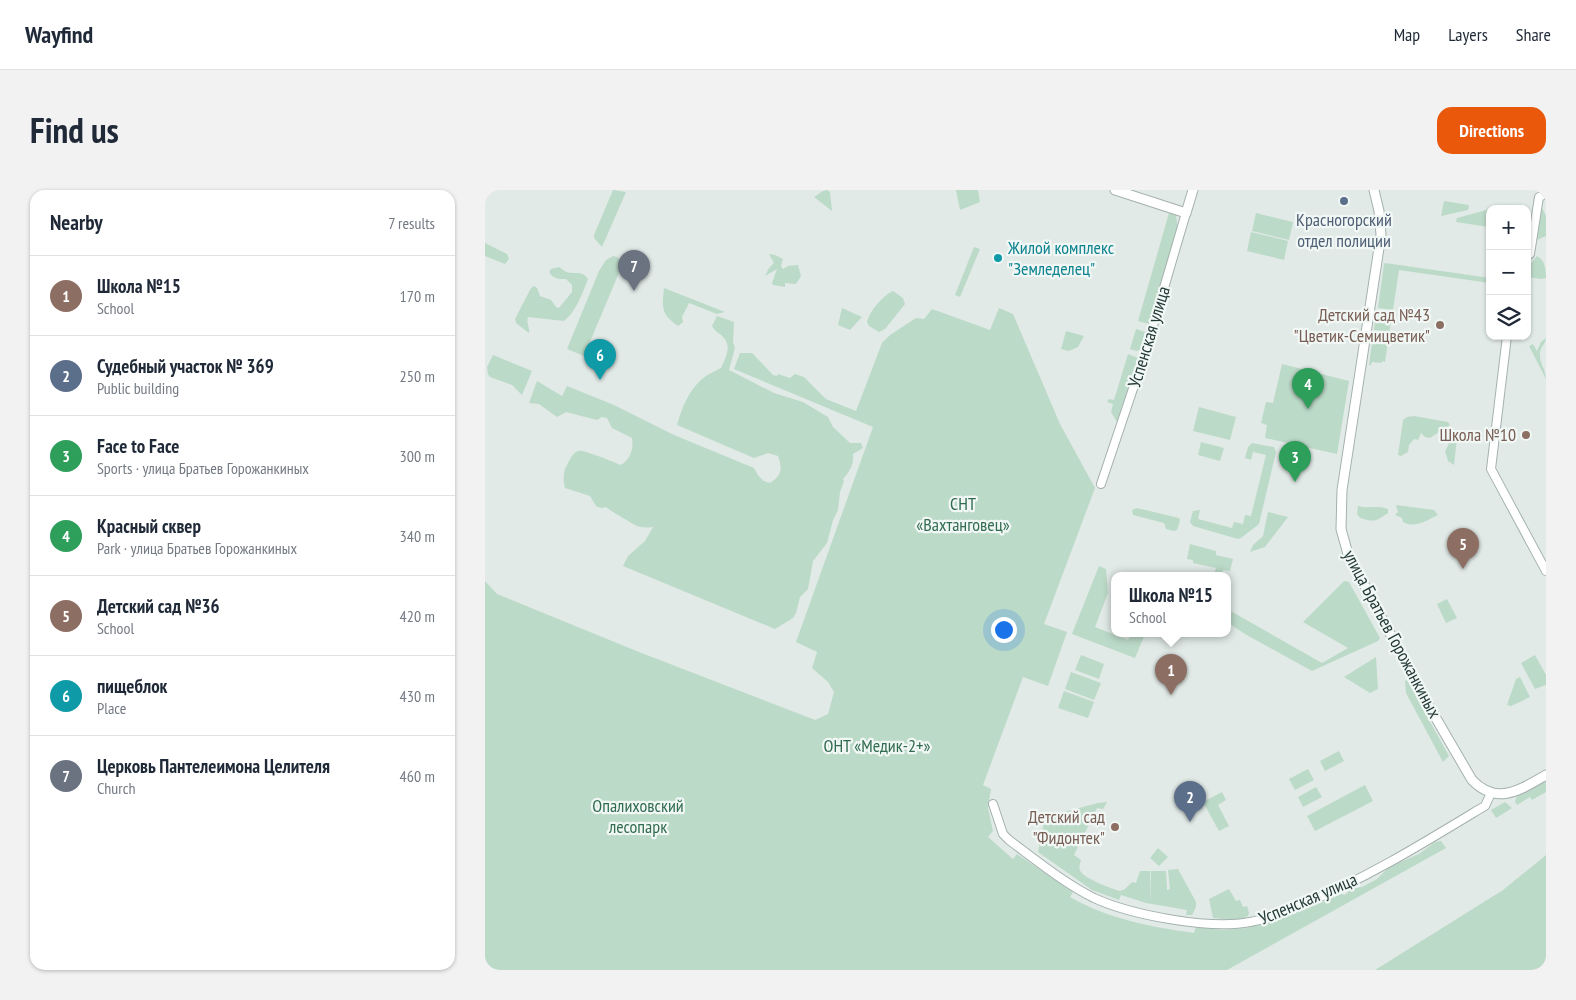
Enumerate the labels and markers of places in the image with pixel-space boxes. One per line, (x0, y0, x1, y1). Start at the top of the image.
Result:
marker: Красногорский отдел полиции (1338, 195, 1350, 207)
place label: Красногорский отдел полиции (1296, 208, 1392, 252)
place label: Жилой комплекс "Земледелец" (1007, 236, 1115, 280)
pin: 7 (618, 250, 650, 291)
marker: Жилой комплекс "Земледелец" (992, 252, 1004, 264)
place label: Детский сад №43 "Цветик-Семицветик" (1293, 303, 1430, 347)
marker: Детский сад №43 "Цветик-Семицветик" (1434, 319, 1446, 331)
pin: 6 (584, 339, 616, 380)
pin: 4 (1292, 368, 1324, 409)
place label: Школа №10 (1439, 423, 1516, 446)
marker: Школа №10 (1520, 429, 1532, 441)
pin: 3 (1279, 441, 1311, 482)
pin: 5 (1447, 528, 1479, 569)
pin: 1 (1155, 654, 1187, 695)
pin: 2 (1174, 781, 1206, 822)
place label: Детский сад "Фидонтек" (1028, 805, 1105, 849)
marker: Детский сад "Фидонтек" (1109, 821, 1121, 833)

